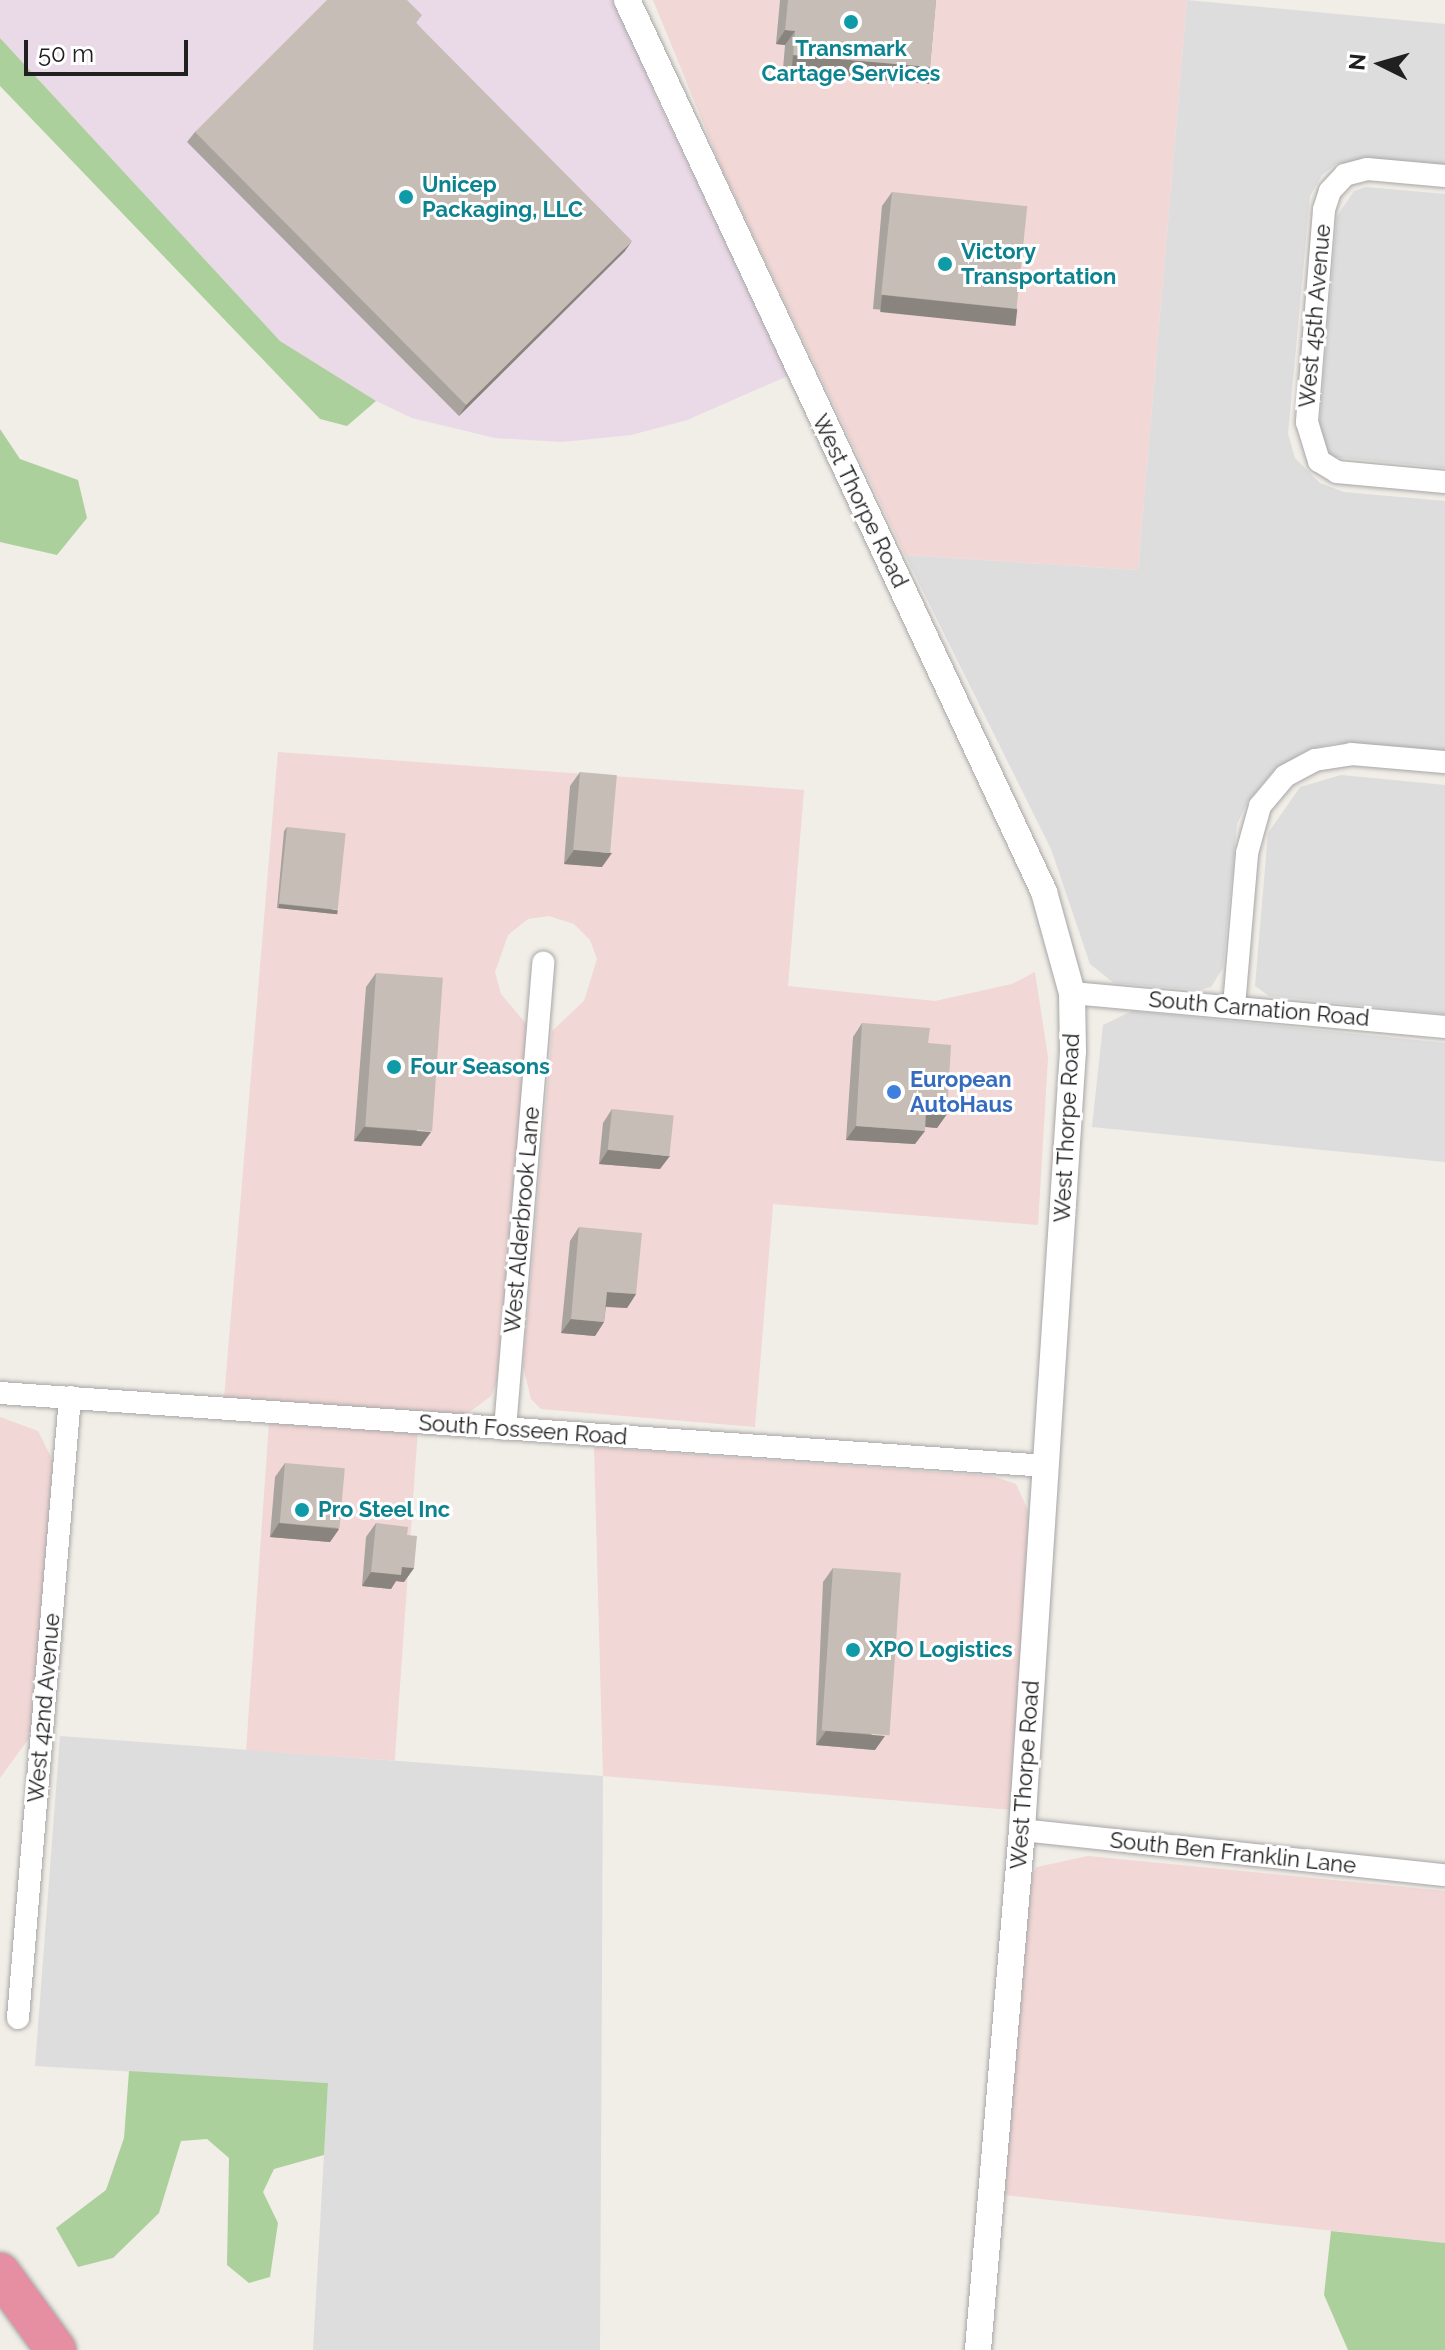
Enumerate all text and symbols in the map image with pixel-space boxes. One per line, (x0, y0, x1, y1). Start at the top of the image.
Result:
marker: Transmark Cartage Services (842, 13, 860, 31)
scale bar (28, 24, 192, 74)
north arrow (1341, 24, 1421, 104)
place label: Transmark Cartage Services (762, 35, 940, 86)
text: 50 m (38, 39, 94, 68)
text: N (1343, 52, 1371, 71)
place label: Unicep Packaging, LLC (422, 171, 583, 222)
marker: Unicep Packaging, LLC (397, 188, 415, 206)
street label: West 45th Avenue (1294, 223, 1336, 409)
place label: Victory Transportation (961, 238, 1116, 290)
marker: Victory Transportation (936, 255, 954, 273)
street label: West Thorpe Road (806, 410, 914, 592)
street label: South Carnation Road (1148, 986, 1370, 1032)
street label: West Thorpe Road (1049, 1032, 1085, 1224)
place label: Four Seasons (410, 1054, 550, 1080)
marker: Four Seasons (385, 1058, 403, 1076)
place label: European AutoHaus (910, 1066, 1013, 1118)
marker: European AutoHaus (885, 1083, 903, 1101)
street label: West Alderbrook Lane (499, 1105, 545, 1335)
street label: South Fosseen Road (418, 1410, 628, 1450)
place label: Pro Steel Inc (318, 1497, 451, 1523)
marker: Pro Steel Inc (293, 1501, 311, 1519)
street label: West 42nd Avenue (23, 1612, 65, 1804)
place label: XPO Logistics (869, 1637, 1013, 1663)
marker: XPO Logistics (844, 1641, 862, 1659)
street label: West Thorpe Road (1005, 1679, 1045, 1871)
street label: South Ben Franklin Lane (1109, 1827, 1357, 1879)

